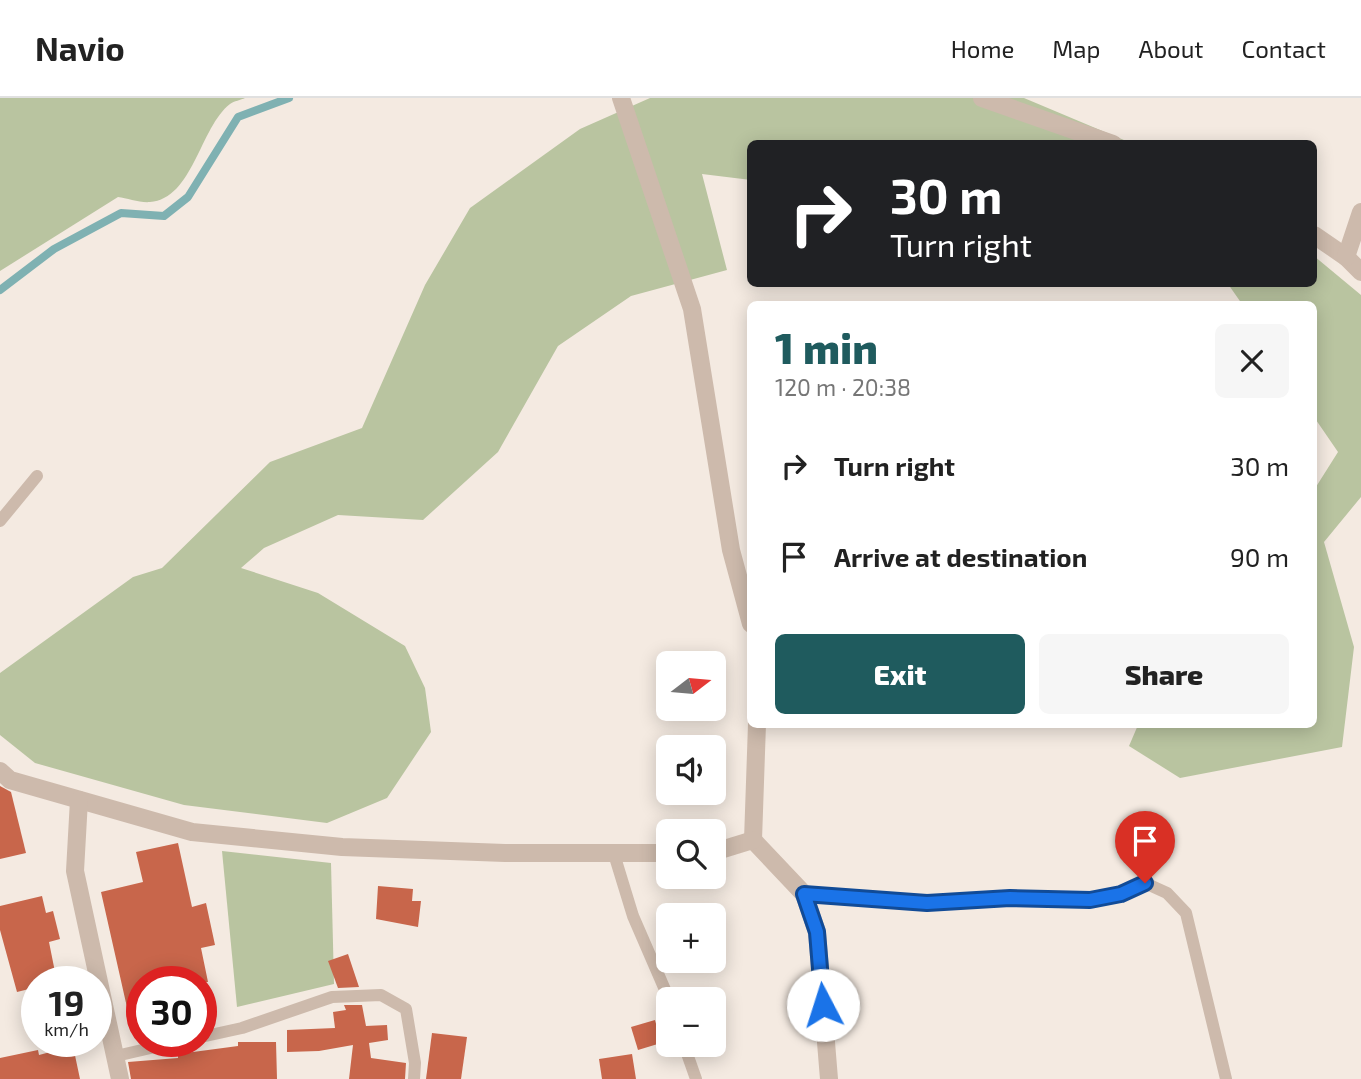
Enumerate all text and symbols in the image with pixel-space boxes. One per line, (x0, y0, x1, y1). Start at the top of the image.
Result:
text: Navio (35, 28, 125, 68)
text: Home (951, 34, 1014, 63)
text: Map (1052, 34, 1100, 63)
text: About (1138, 34, 1204, 63)
text: Contact (1242, 34, 1326, 63)
text: 30 m (890, 165, 1002, 224)
icon: right (775, 168, 866, 259)
text: Turn right (890, 225, 1032, 263)
text: 1 min (775, 322, 878, 372)
button: close (1215, 324, 1289, 398)
text: 120 m · 20:38 (775, 373, 911, 401)
icon: right (775, 447, 813, 485)
text: Turn right (834, 450, 955, 481)
text: 30 m (1230, 450, 1289, 481)
icon: arrive (775, 538, 813, 576)
text: Arrive at destination (834, 541, 1087, 572)
text: 90 m (1230, 541, 1289, 572)
button: Exit (775, 634, 1025, 714)
button: Share (1039, 634, 1289, 714)
north arrow (656, 651, 726, 721)
map controls (656, 651, 726, 1057)
button: sound (656, 735, 726, 805)
pin (1115, 811, 1175, 883)
button: search (656, 819, 726, 889)
icon: arrive (1126, 822, 1164, 860)
button: + (656, 903, 726, 973)
speed limit sign: 30 (126, 966, 217, 1057)
position arrow (786, 968, 860, 1042)
text: 19 (49, 981, 84, 1023)
button: − (656, 987, 726, 1057)
text: km/h (44, 1018, 89, 1040)

